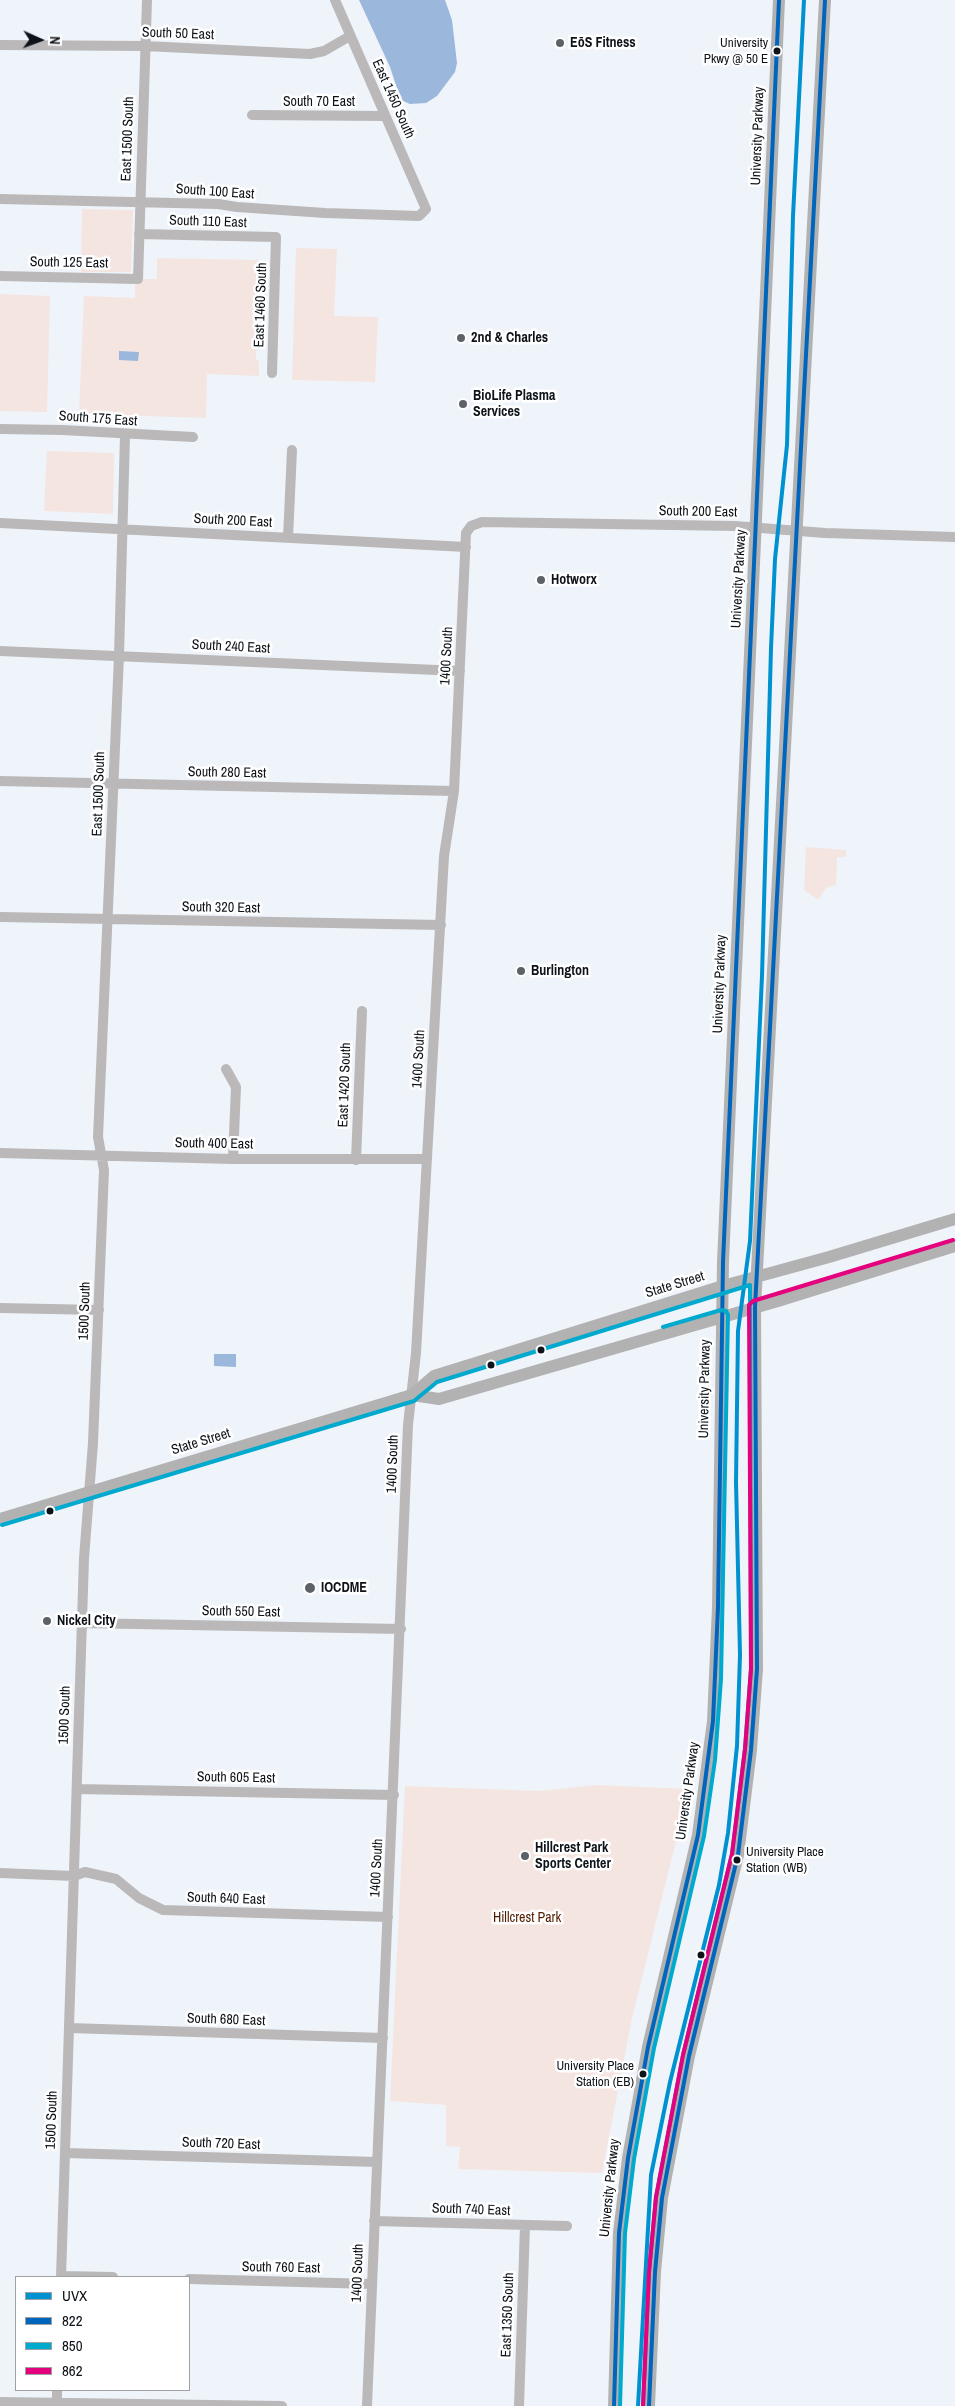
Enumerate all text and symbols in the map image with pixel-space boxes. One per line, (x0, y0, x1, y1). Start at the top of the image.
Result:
north arrow (15, 15, 65, 65)
street label: South 50 East (142, 24, 214, 44)
place label: EōS Fitness (570, 35, 636, 51)
text: N (46, 36, 64, 45)
place label: University Pkwy @ 50 E (704, 36, 768, 67)
marker: EōS Fitness (554, 37, 566, 49)
marker: University Pkwy @ 50 E (772, 46, 782, 56)
street label: East 1450 South (368, 57, 418, 141)
street label: University Parkway (748, 86, 768, 186)
street label: South 70 East (283, 94, 355, 110)
street label: East 1500 South (118, 96, 138, 182)
street label: South 100 East (175, 181, 255, 203)
street label: South 110 East (169, 212, 247, 232)
street label: South 125 East (30, 254, 108, 272)
street label: East 1460 South (251, 262, 271, 348)
place label: 2nd & Charles (471, 330, 548, 346)
marker: 2nd & Charles (455, 332, 467, 344)
place label: BioLife Plasma Services (473, 388, 555, 421)
marker: BioLife Plasma Services (457, 398, 469, 410)
street label: South 175 East (58, 408, 138, 430)
street label: South 200 East (659, 503, 737, 521)
street label: South 200 East (193, 511, 273, 531)
street label: University Parkway (728, 529, 750, 629)
place label: Hotworx (551, 572, 597, 588)
marker: Hotworx (535, 574, 547, 586)
street label: 1400 South (437, 626, 457, 686)
street label: South 240 East (191, 637, 271, 657)
street label: East 1500 South (89, 751, 109, 837)
street label: South 280 East (188, 764, 266, 782)
street label: South 320 East (182, 899, 260, 917)
street label: University Parkway (710, 934, 730, 1034)
place label: Burlington (531, 963, 589, 979)
marker: Burlington (515, 965, 527, 977)
street label: 1400 South (409, 1029, 429, 1089)
street label: East 1420 South (335, 1042, 355, 1128)
street label: South 400 East (175, 1135, 253, 1153)
street label: State Street (644, 1268, 706, 1302)
street label: 1500 South (76, 1281, 94, 1341)
street label: University Parkway (696, 1339, 714, 1439)
unlabelled marker (536, 1345, 546, 1355)
unlabelled marker (486, 1360, 496, 1370)
street label: State Street (170, 1425, 232, 1459)
street label: 1400 South (384, 1434, 402, 1494)
unlabelled marker (45, 1506, 55, 1516)
place label: IOCDME (321, 1580, 367, 1596)
marker: IOCDME (303, 1581, 317, 1595)
street label: South 550 East (202, 1603, 280, 1621)
place label: Nickel City (57, 1613, 116, 1629)
marker: Nickel City (41, 1615, 53, 1627)
street label: 1500 South (56, 1685, 74, 1745)
street label: University Parkway (673, 1741, 703, 1841)
street label: South 605 East (197, 1769, 275, 1787)
street label: 1400 South (367, 1838, 387, 1898)
place label: Hillcrest Park Sports Center (535, 1840, 611, 1872)
place label: University Place Station (WB) (746, 1845, 824, 1876)
marker: Hillcrest Park Sports Center (519, 1850, 531, 1862)
marker: University Place Station (WB) (732, 1855, 742, 1865)
street label: South 640 East (186, 1889, 266, 1909)
park label: Hillcrest Park (493, 1910, 561, 1926)
unlabelled marker (696, 1950, 706, 1960)
street label: South 680 East (186, 2010, 266, 2030)
place label: University Place Station (EB) (556, 2059, 634, 2090)
marker: University Place Station (EB) (638, 2069, 648, 2079)
street label: 1500 South (43, 2090, 61, 2150)
street label: South 720 East (181, 2134, 261, 2154)
street label: University Parkway (596, 2138, 624, 2238)
street label: South 740 East (431, 2200, 511, 2220)
street label: 1400 South (349, 2243, 367, 2303)
street label: South 760 East (242, 2259, 320, 2277)
street label: East 1350 South (498, 2272, 518, 2358)
legend (15, 2276, 190, 2391)
text: UVX (62, 2285, 87, 2306)
text: 822 (62, 2310, 83, 2331)
text: 850 (62, 2335, 83, 2356)
text: 862 (62, 2360, 83, 2381)

